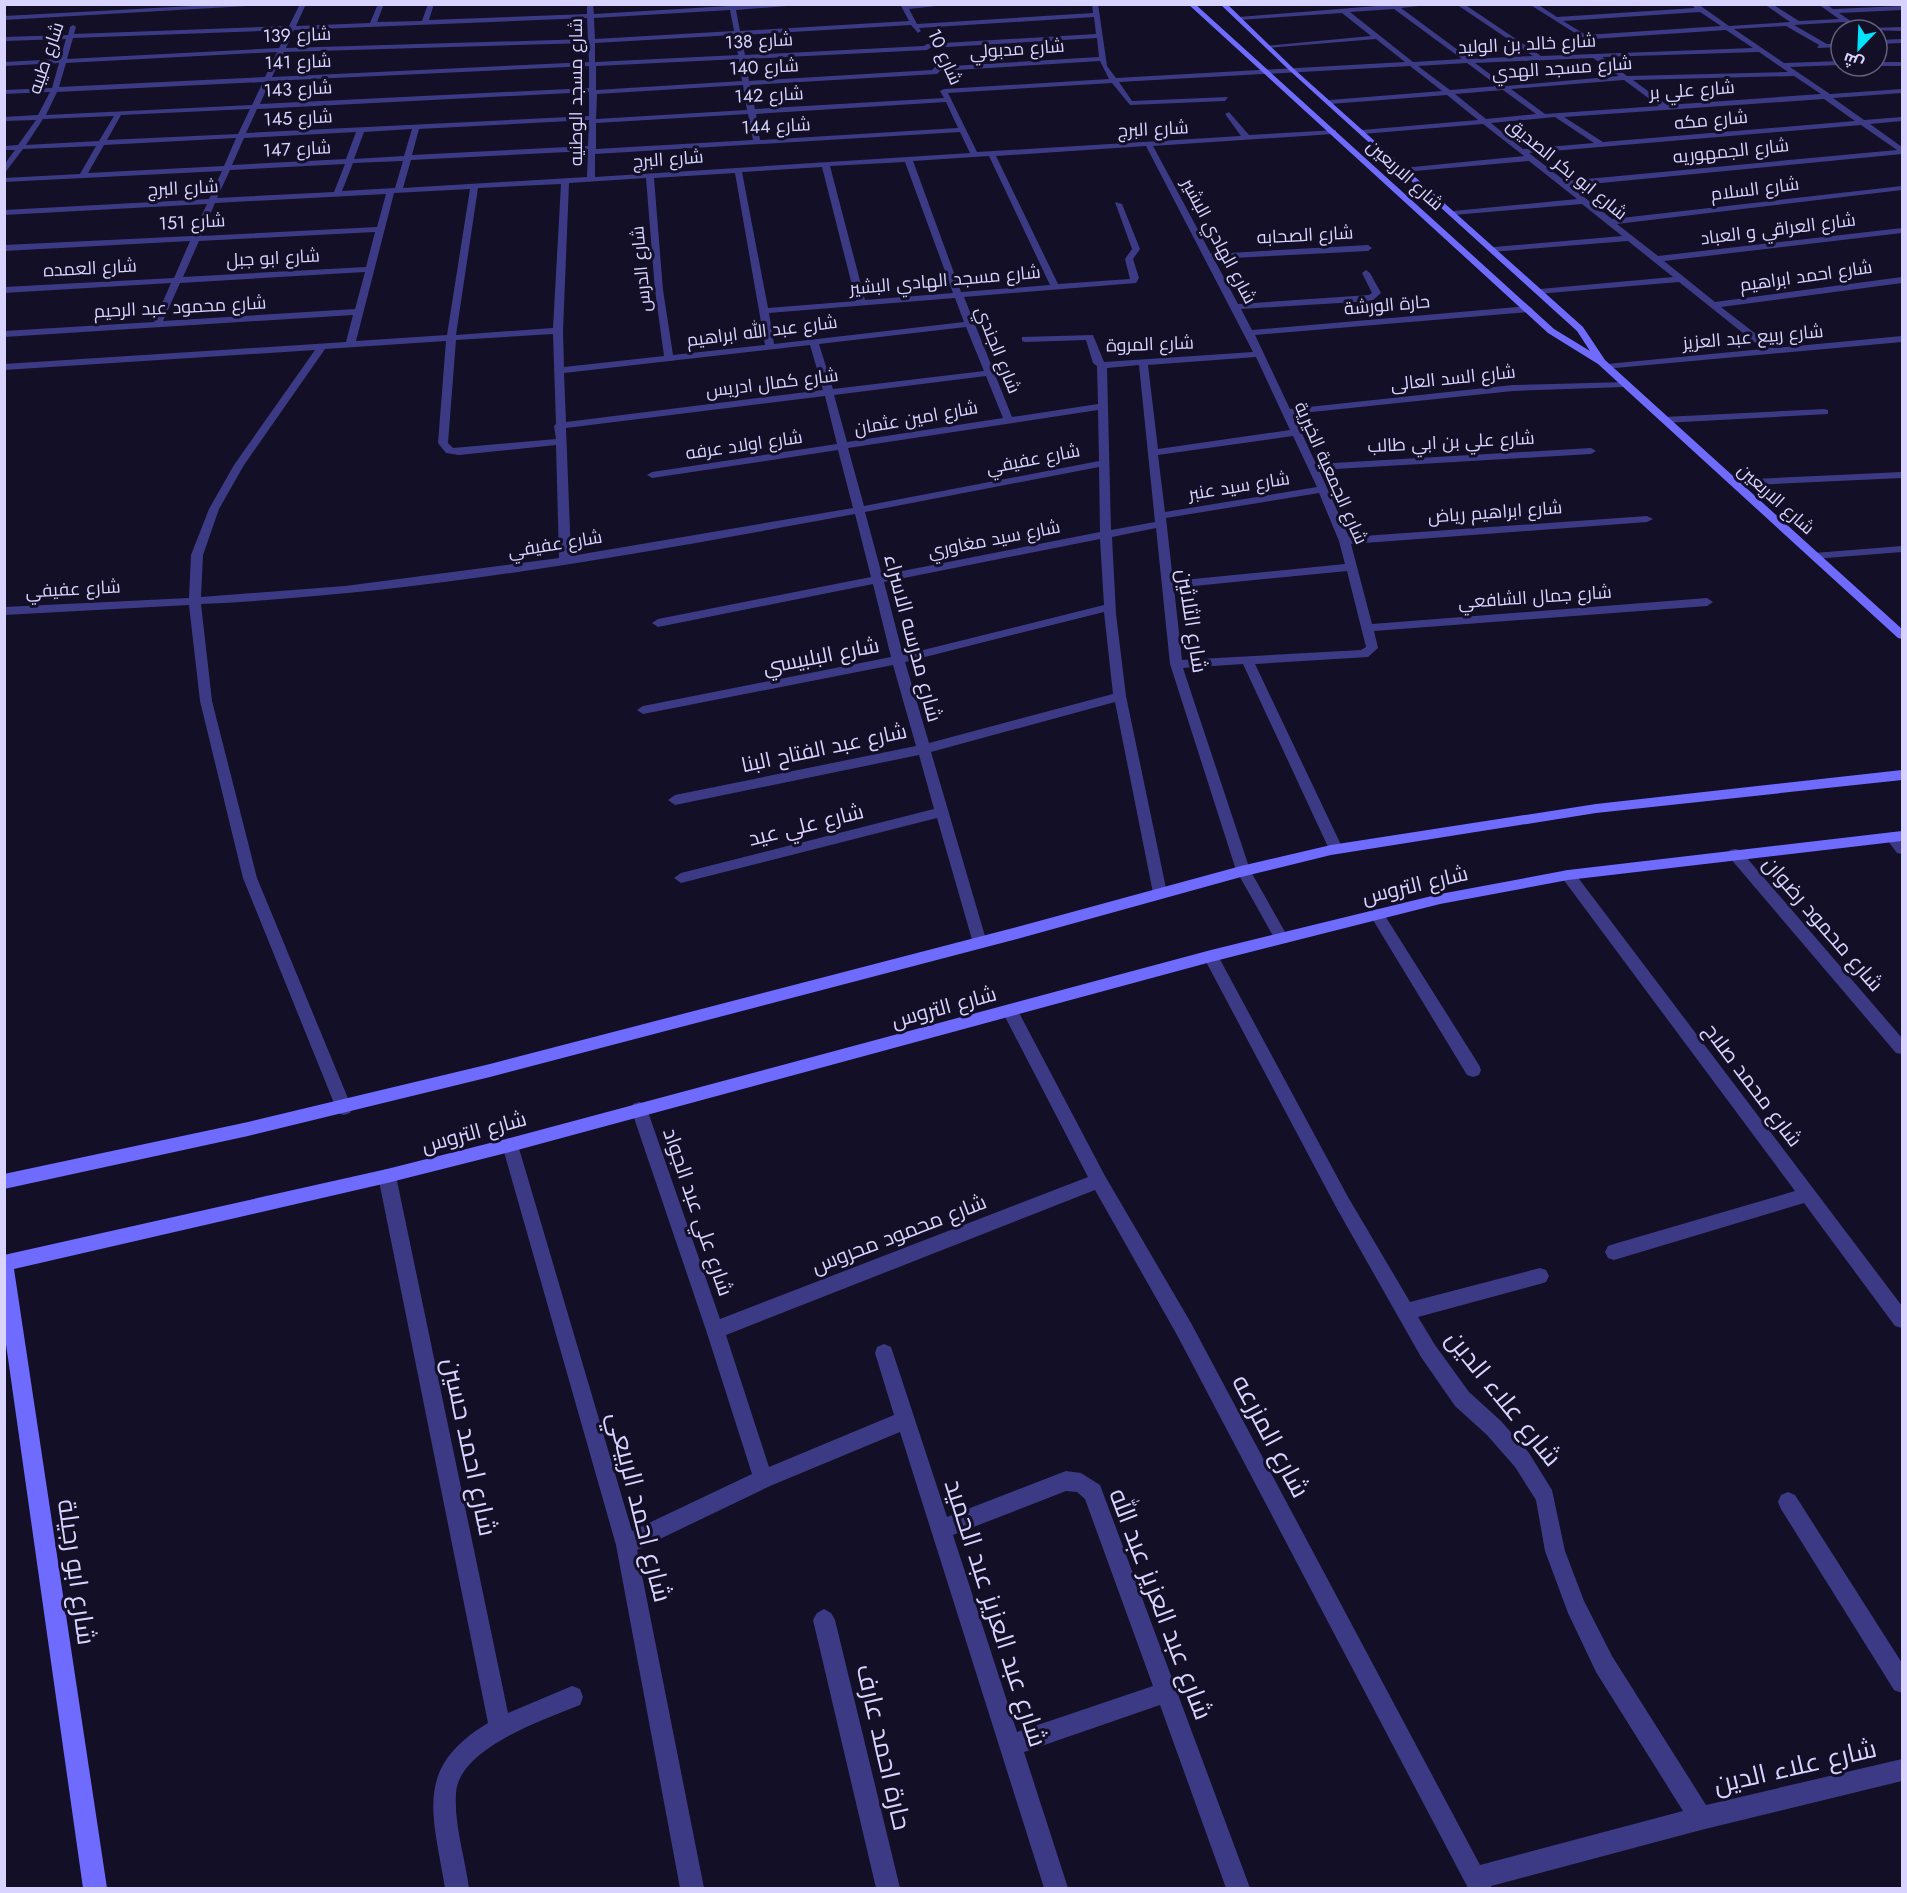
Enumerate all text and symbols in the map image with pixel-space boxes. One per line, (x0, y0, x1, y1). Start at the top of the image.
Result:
street label: شارع طيبه (22, 18, 70, 98)
street label: شارع مسجد الوطنيه (563, 18, 589, 166)
north arrow (1829, 18, 1889, 78)
street label: شارع 139 (262, 21, 332, 49)
street label: شارع 10 (921, 25, 969, 89)
street label: شارع 138 (724, 26, 794, 56)
street label: شارع خالد بن الوليد (1457, 27, 1597, 61)
street label: شارع مدبولي (969, 33, 1065, 66)
text: ش (1839, 47, 1867, 76)
street label: شارع 141 (264, 48, 332, 76)
street label: شارع مسجد الهدي (1491, 50, 1633, 87)
street label: شارع 140 (729, 52, 799, 82)
street label: شارع 143 (263, 74, 333, 104)
street label: شارع علي بر (1647, 74, 1736, 107)
street label: شارع 142 (734, 80, 804, 110)
street label: شارع 145 (263, 103, 333, 133)
street label: شارع مكه (1673, 104, 1749, 136)
street label: شارع 144 (741, 111, 811, 141)
street label: شارع ابو بكر الصديق (1501, 112, 1633, 226)
street label: شارع البرج (1117, 114, 1189, 144)
street label: شارع الجمهوريه (1672, 132, 1790, 170)
street label: شارع الاربعين (1361, 133, 1449, 217)
street label: شارع 147 (262, 134, 332, 164)
street label: شارع البرج (632, 144, 704, 174)
street label: شارع السلام (1709, 171, 1801, 207)
street label: شارع البرج (147, 173, 219, 203)
street label: شارع الهادي البشير (1174, 173, 1263, 309)
street label: شارع 151 (158, 207, 226, 237)
street label: شارع العراقي و العباد (1699, 207, 1857, 252)
street label: شارع الصحابه (1256, 219, 1354, 251)
street label: شارع الدرس (624, 225, 658, 313)
street label: شارع ابو جبل (226, 243, 320, 273)
street label: شارع العمده (42, 253, 138, 283)
street label: شارع احمد ابراهيم (1738, 254, 1874, 298)
street label: شارع مسجد الهادي البشير (847, 259, 1042, 302)
street label: حارة الورشة (1343, 288, 1431, 322)
street label: شارع محمود عبد الرحيم (93, 290, 267, 324)
street label: شارع الجندي (968, 302, 1027, 398)
street label: شارع عبد الله ابراهيم (685, 309, 839, 353)
street label: شارع ربيع عبد العزيز (1681, 318, 1824, 356)
street label: شارع المروة (1106, 329, 1194, 359)
street label: شارع السد العالى (1389, 359, 1517, 397)
street label: شارع كمال ادريس (704, 362, 840, 404)
street label: شارع امين عثمان (852, 394, 980, 442)
street label: شارع الجمعية الخيرية (1288, 398, 1374, 548)
street label: شارع اولاد عرفه (684, 424, 804, 466)
street label: شارع علي بن ابي طالب (1367, 425, 1535, 460)
street label: شارع عفيفي (984, 437, 1082, 482)
street label: شارع الاربعين (1732, 457, 1820, 541)
street label: شارع سيد عنبر (1186, 465, 1291, 507)
street label: شارع ابراهيم رياض (1427, 494, 1563, 530)
street label: شارع سيد مغاوري (926, 513, 1063, 566)
street label: شارع عفيفي (506, 524, 604, 565)
street label: شارع مدرسه الاسراء (876, 551, 950, 725)
street label: شارع الثلاثين (1169, 567, 1215, 675)
street label: شارع عفيفي (25, 574, 121, 605)
street label: شارع جمال الشافعي (1457, 579, 1613, 616)
street label: شارع البلبيسي (760, 630, 882, 682)
street label: شارع عبد الفتاح البنا (738, 716, 910, 780)
street label: شارع علي عيد (745, 796, 867, 855)
street label: شارع محمود رضوان (1756, 850, 1890, 998)
street label: شارع التروس (1359, 858, 1471, 912)
street label: شارع التروس (888, 979, 1000, 1035)
street label: شارع محمد صلاح (1696, 1017, 1810, 1153)
street label: شارع التروس (418, 1104, 530, 1160)
street label: شارع علي عبد الجواد (654, 1124, 741, 1300)
street label: شارع محمود محروس (807, 1187, 991, 1281)
street label: شارع علاء الدين (1437, 1321, 1571, 1475)
street label: شارع احمد حسين (433, 1354, 507, 1540)
street label: شارع المزرعه (1223, 1368, 1319, 1504)
street label: شارع احمد الربيعي (596, 1408, 682, 1607)
street label: شارع عبد العزيز عبد الحميد (935, 1474, 1057, 1752)
street label: شارع عبد العزيز عبد الله (1099, 1483, 1223, 1725)
street label: شارع ابو رجيلة (48, 1497, 106, 1647)
street label: حارة احمد عارف (846, 1660, 922, 1834)
street label: شارع علاء الدين (1710, 1729, 1880, 1803)

